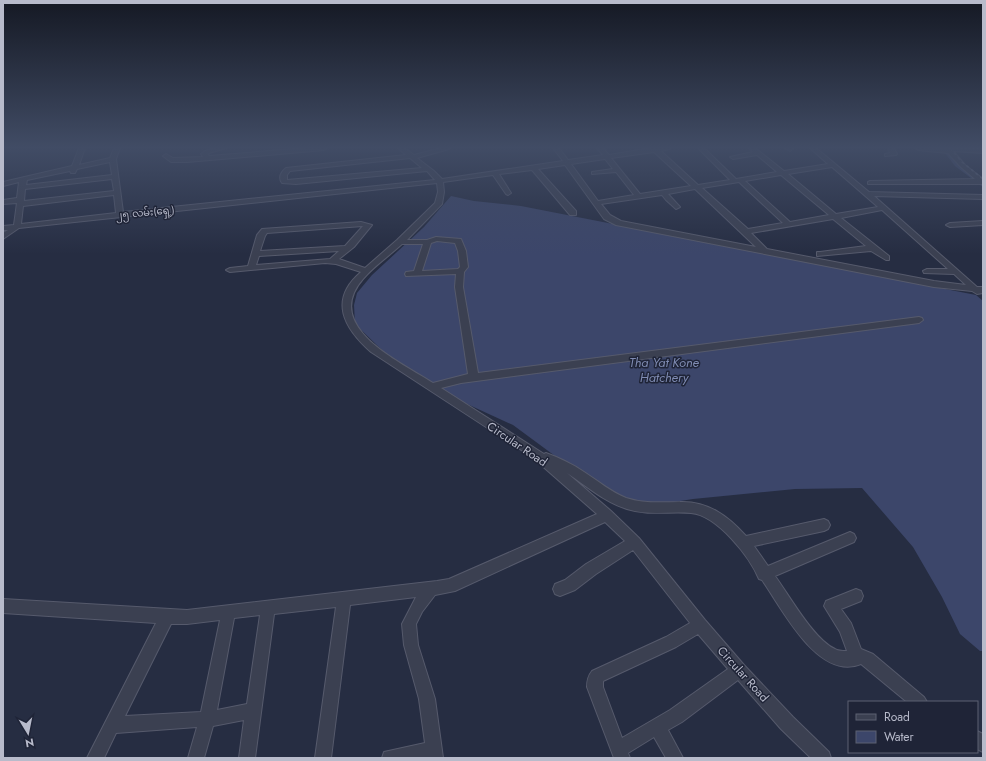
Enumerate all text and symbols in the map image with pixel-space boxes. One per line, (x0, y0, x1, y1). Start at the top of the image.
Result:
street label: ၂၅ လမ်း(ရှေ့) (115, 202, 175, 224)
water label: Tha Yat Kone Hatchery (629, 353, 700, 387)
street label: Circular Road (483, 417, 551, 471)
street label: Circular Road (713, 642, 773, 706)
legend (848, 701, 978, 753)
text: Road (884, 708, 910, 726)
north arrow (8, 713, 48, 753)
text: Water (884, 728, 915, 746)
text: N (24, 734, 35, 751)

